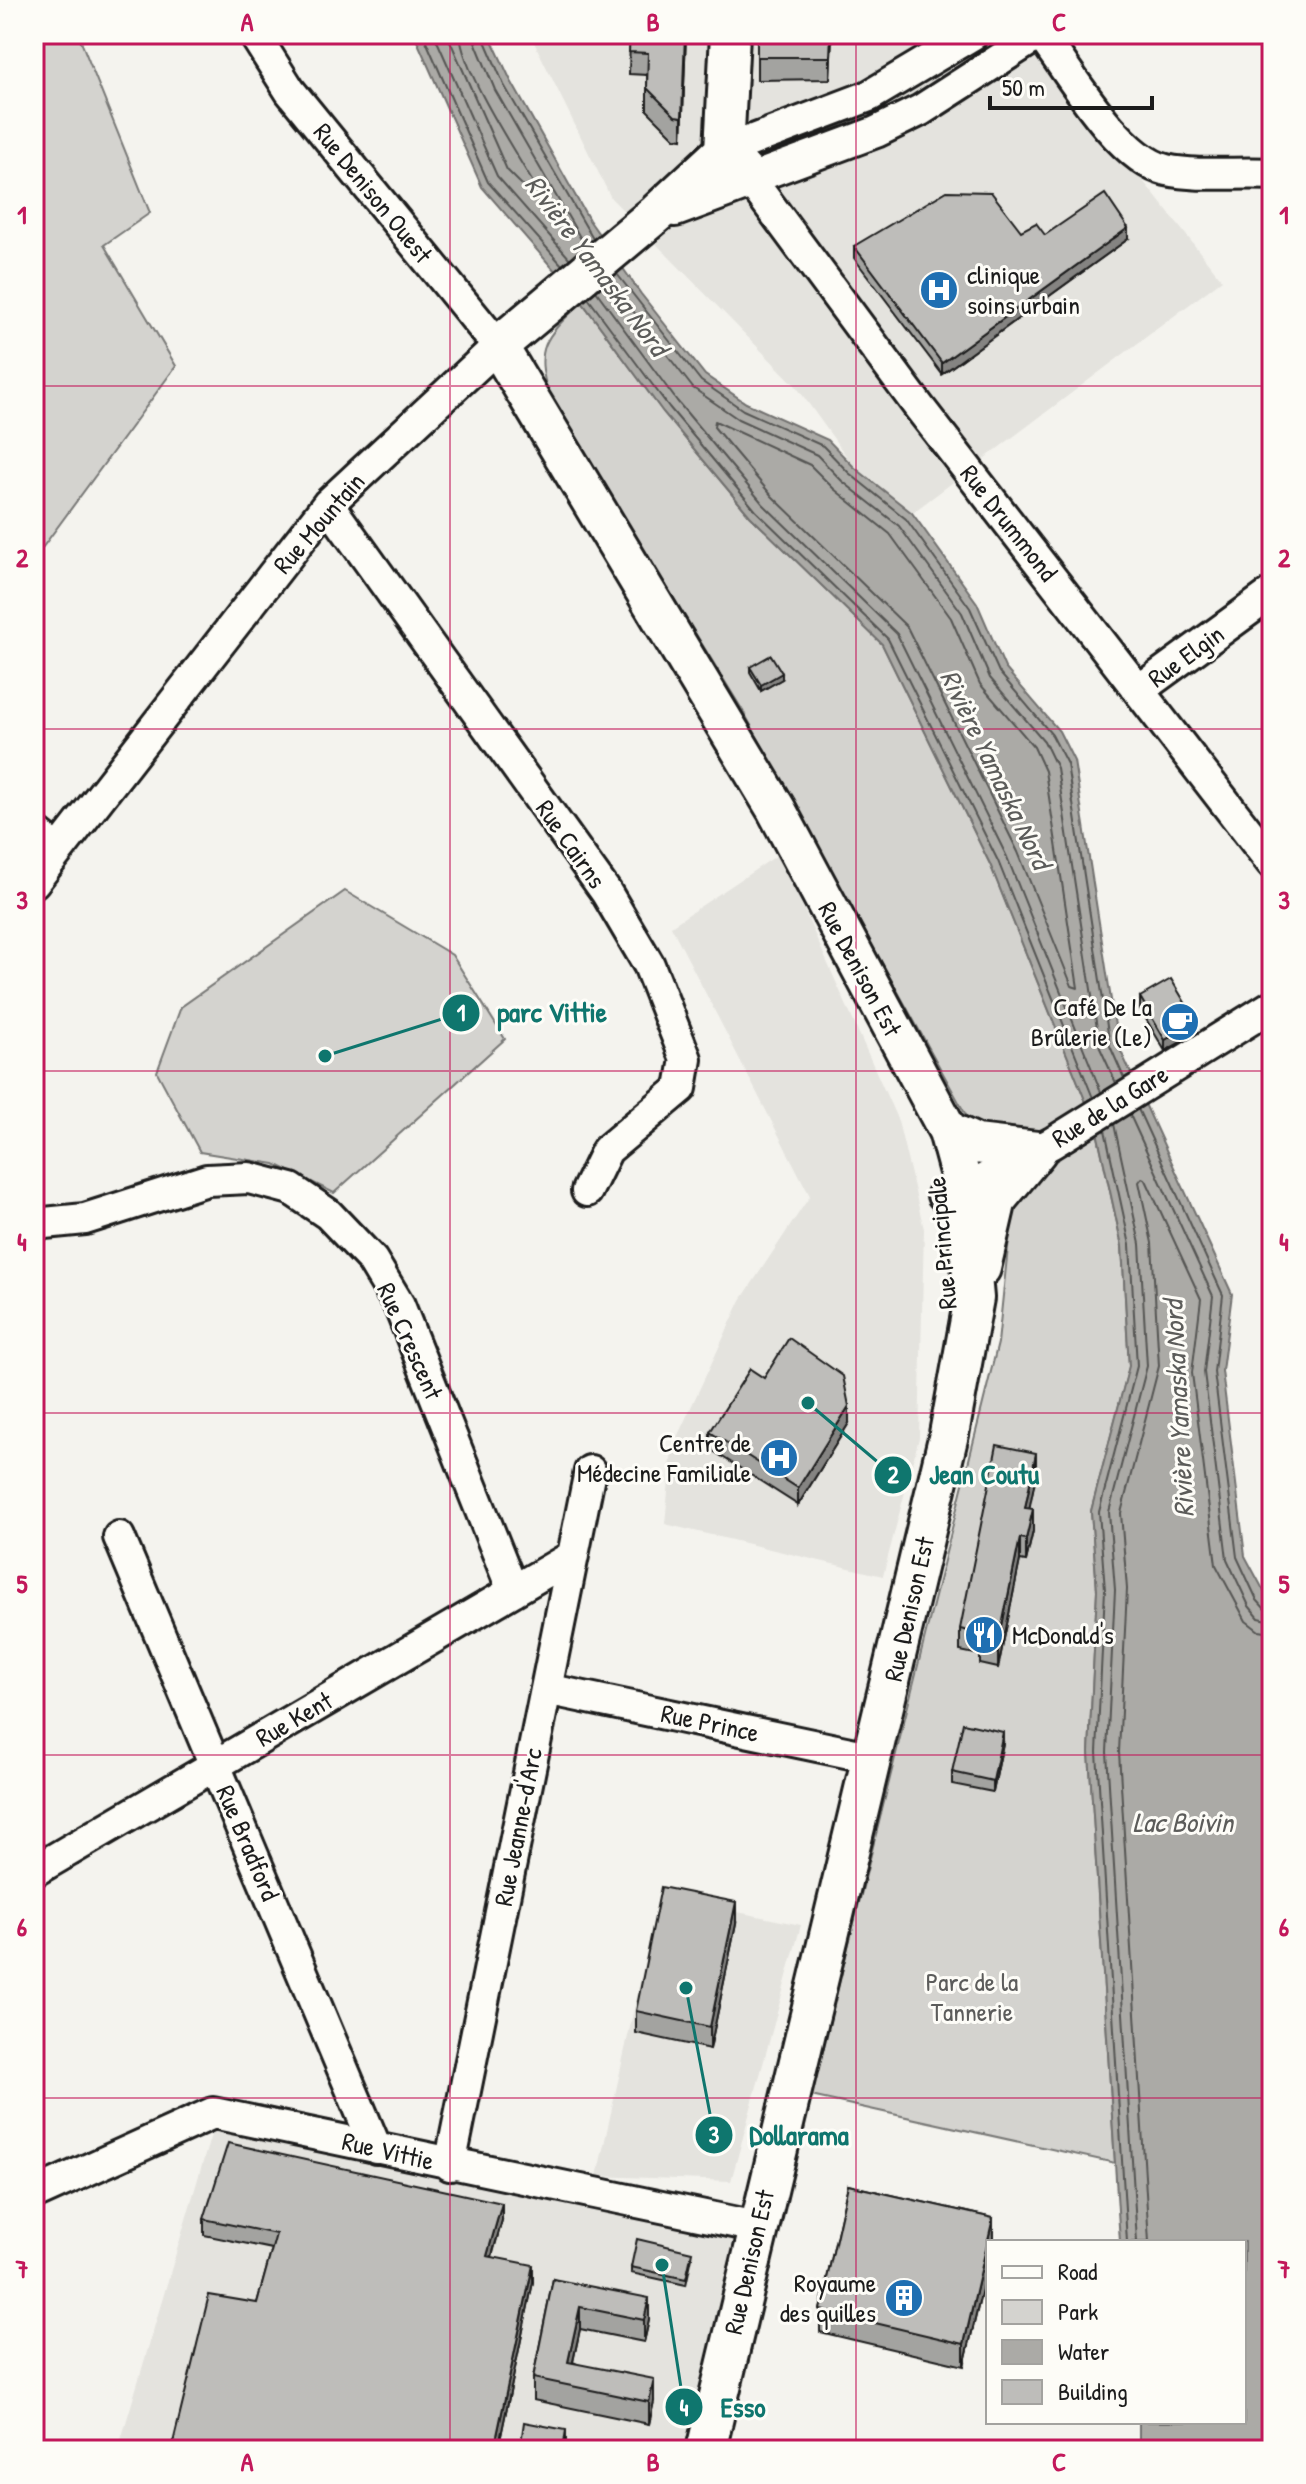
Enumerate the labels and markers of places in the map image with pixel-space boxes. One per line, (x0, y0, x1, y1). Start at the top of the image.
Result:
place label: clinique soins urbain (967, 257, 1080, 322)
hospital icon: clinique soins urbain (918, 269, 960, 311)
callout: parc Vittie (441, 987, 623, 1039)
place label: Café De La Brûlerie (Le) (1031, 989, 1152, 1054)
cafe icon: Café De La Brûlerie (Le) (1159, 1001, 1201, 1043)
place label: Centre de Médecine Familiale (577, 1425, 751, 1490)
hospital icon: Centre de Médecine Familiale (758, 1437, 800, 1479)
callout: Jean Coutu (873, 1449, 1055, 1501)
restaurant icon: McDonald's (963, 1614, 1005, 1656)
place label: McDonald's (1012, 1617, 1114, 1652)
callout: Dollarama (694, 2109, 865, 2161)
place label: Royaume des quilles (780, 2265, 876, 2330)
building icon: Royaume des quilles (883, 2277, 925, 2319)
callout: Esso (664, 2381, 781, 2433)

